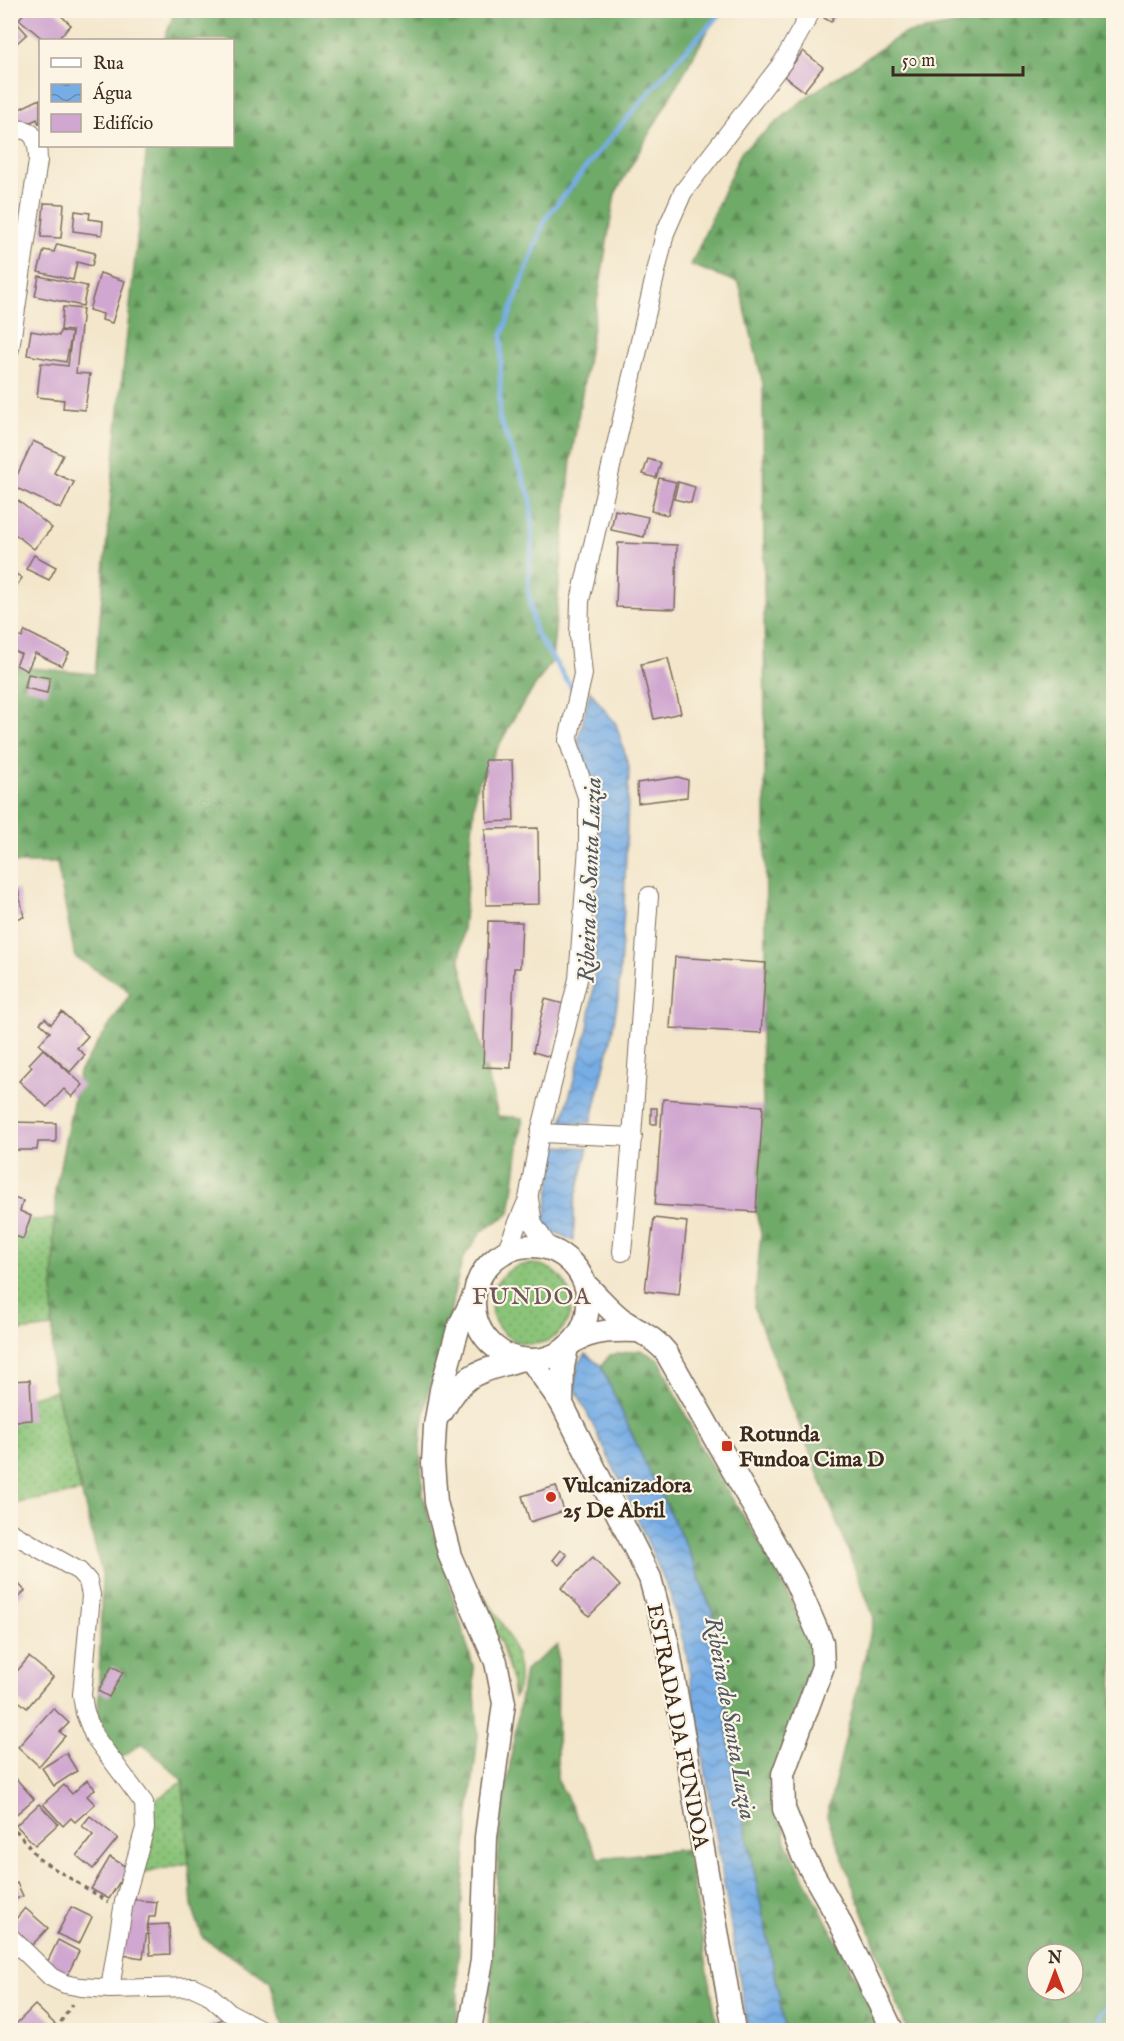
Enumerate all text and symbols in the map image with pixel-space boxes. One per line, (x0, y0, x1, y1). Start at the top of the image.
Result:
legend (39, 39, 234, 147)
scale bar (893, 39, 1024, 77)
text: 50 m (902, 50, 935, 73)
text: Rua (93, 53, 124, 76)
text: Água (92, 81, 132, 106)
text: Edifício (93, 113, 154, 136)
water label: Ribeira de Santa Luzia (571, 777, 610, 983)
district label: FUNDOA (472, 1282, 592, 1313)
place label: Rotunda Fundoa Cima D (739, 1421, 885, 1474)
marker: Rotunda Fundoa Cima D (720, 1439, 734, 1453)
place label: Vulcanizadora 25 De Abril (562, 1472, 692, 1525)
marker: Vulcanizadora 25 De Abril (544, 1490, 558, 1504)
street label: ESTRADA DA FUNDOA (639, 1601, 715, 1853)
water label: Ribeira de Santa Luzia (696, 1614, 763, 1822)
north arrow (1025, 1942, 1085, 2002)
text: N (1047, 1949, 1062, 1969)

